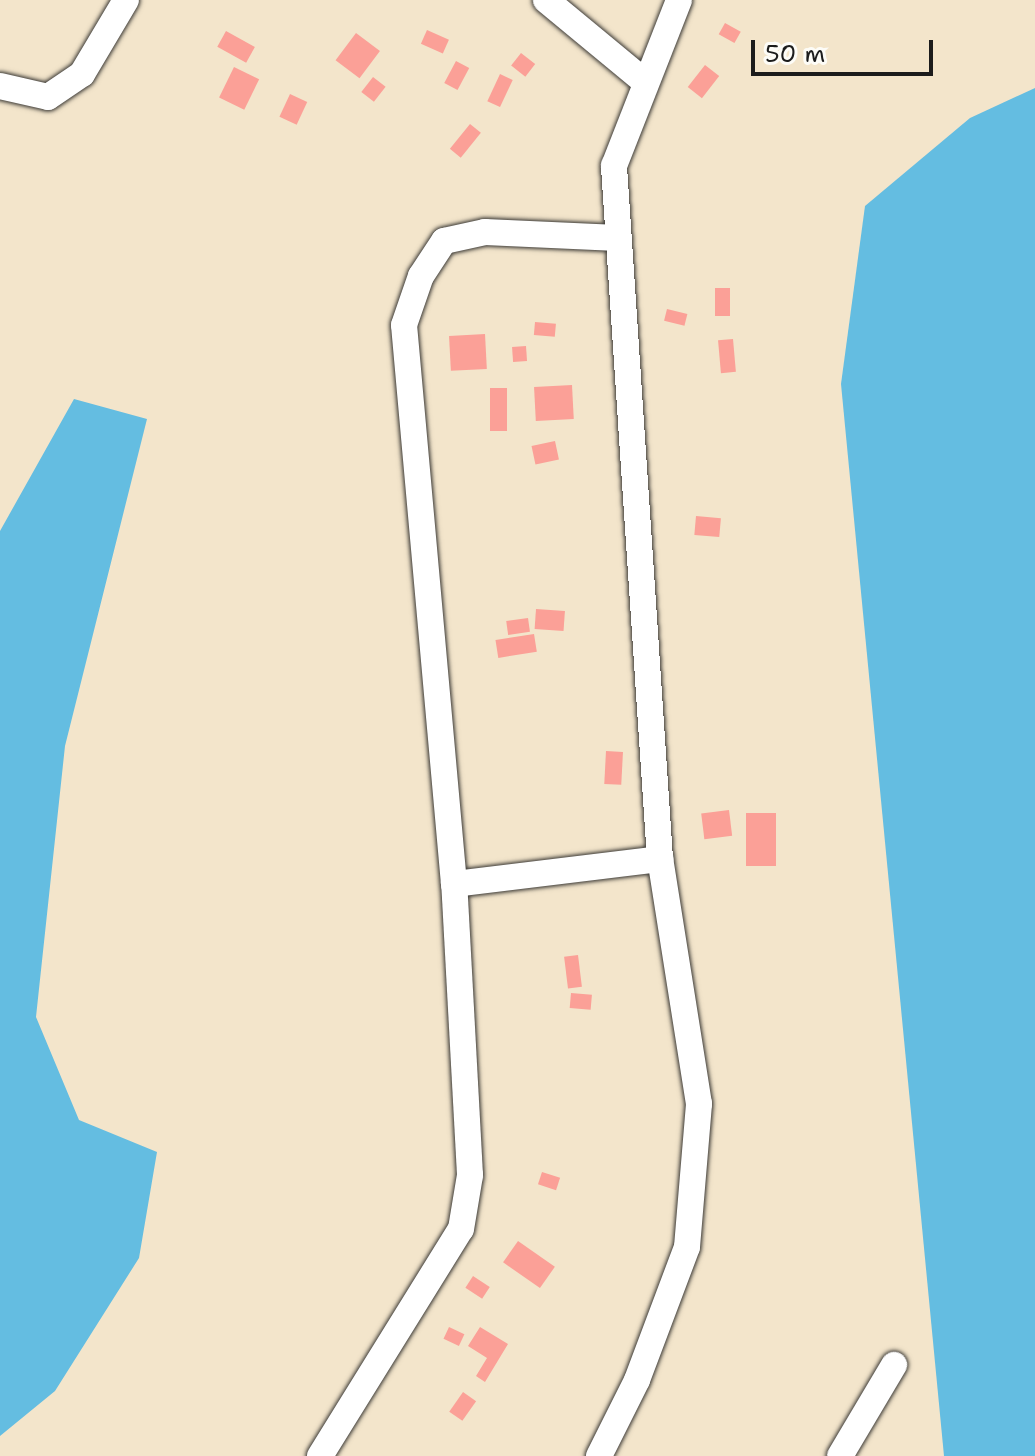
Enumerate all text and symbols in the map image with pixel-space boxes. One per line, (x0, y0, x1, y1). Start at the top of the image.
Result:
scale bar (755, 24, 937, 74)
text: 50 m (765, 38, 825, 70)

